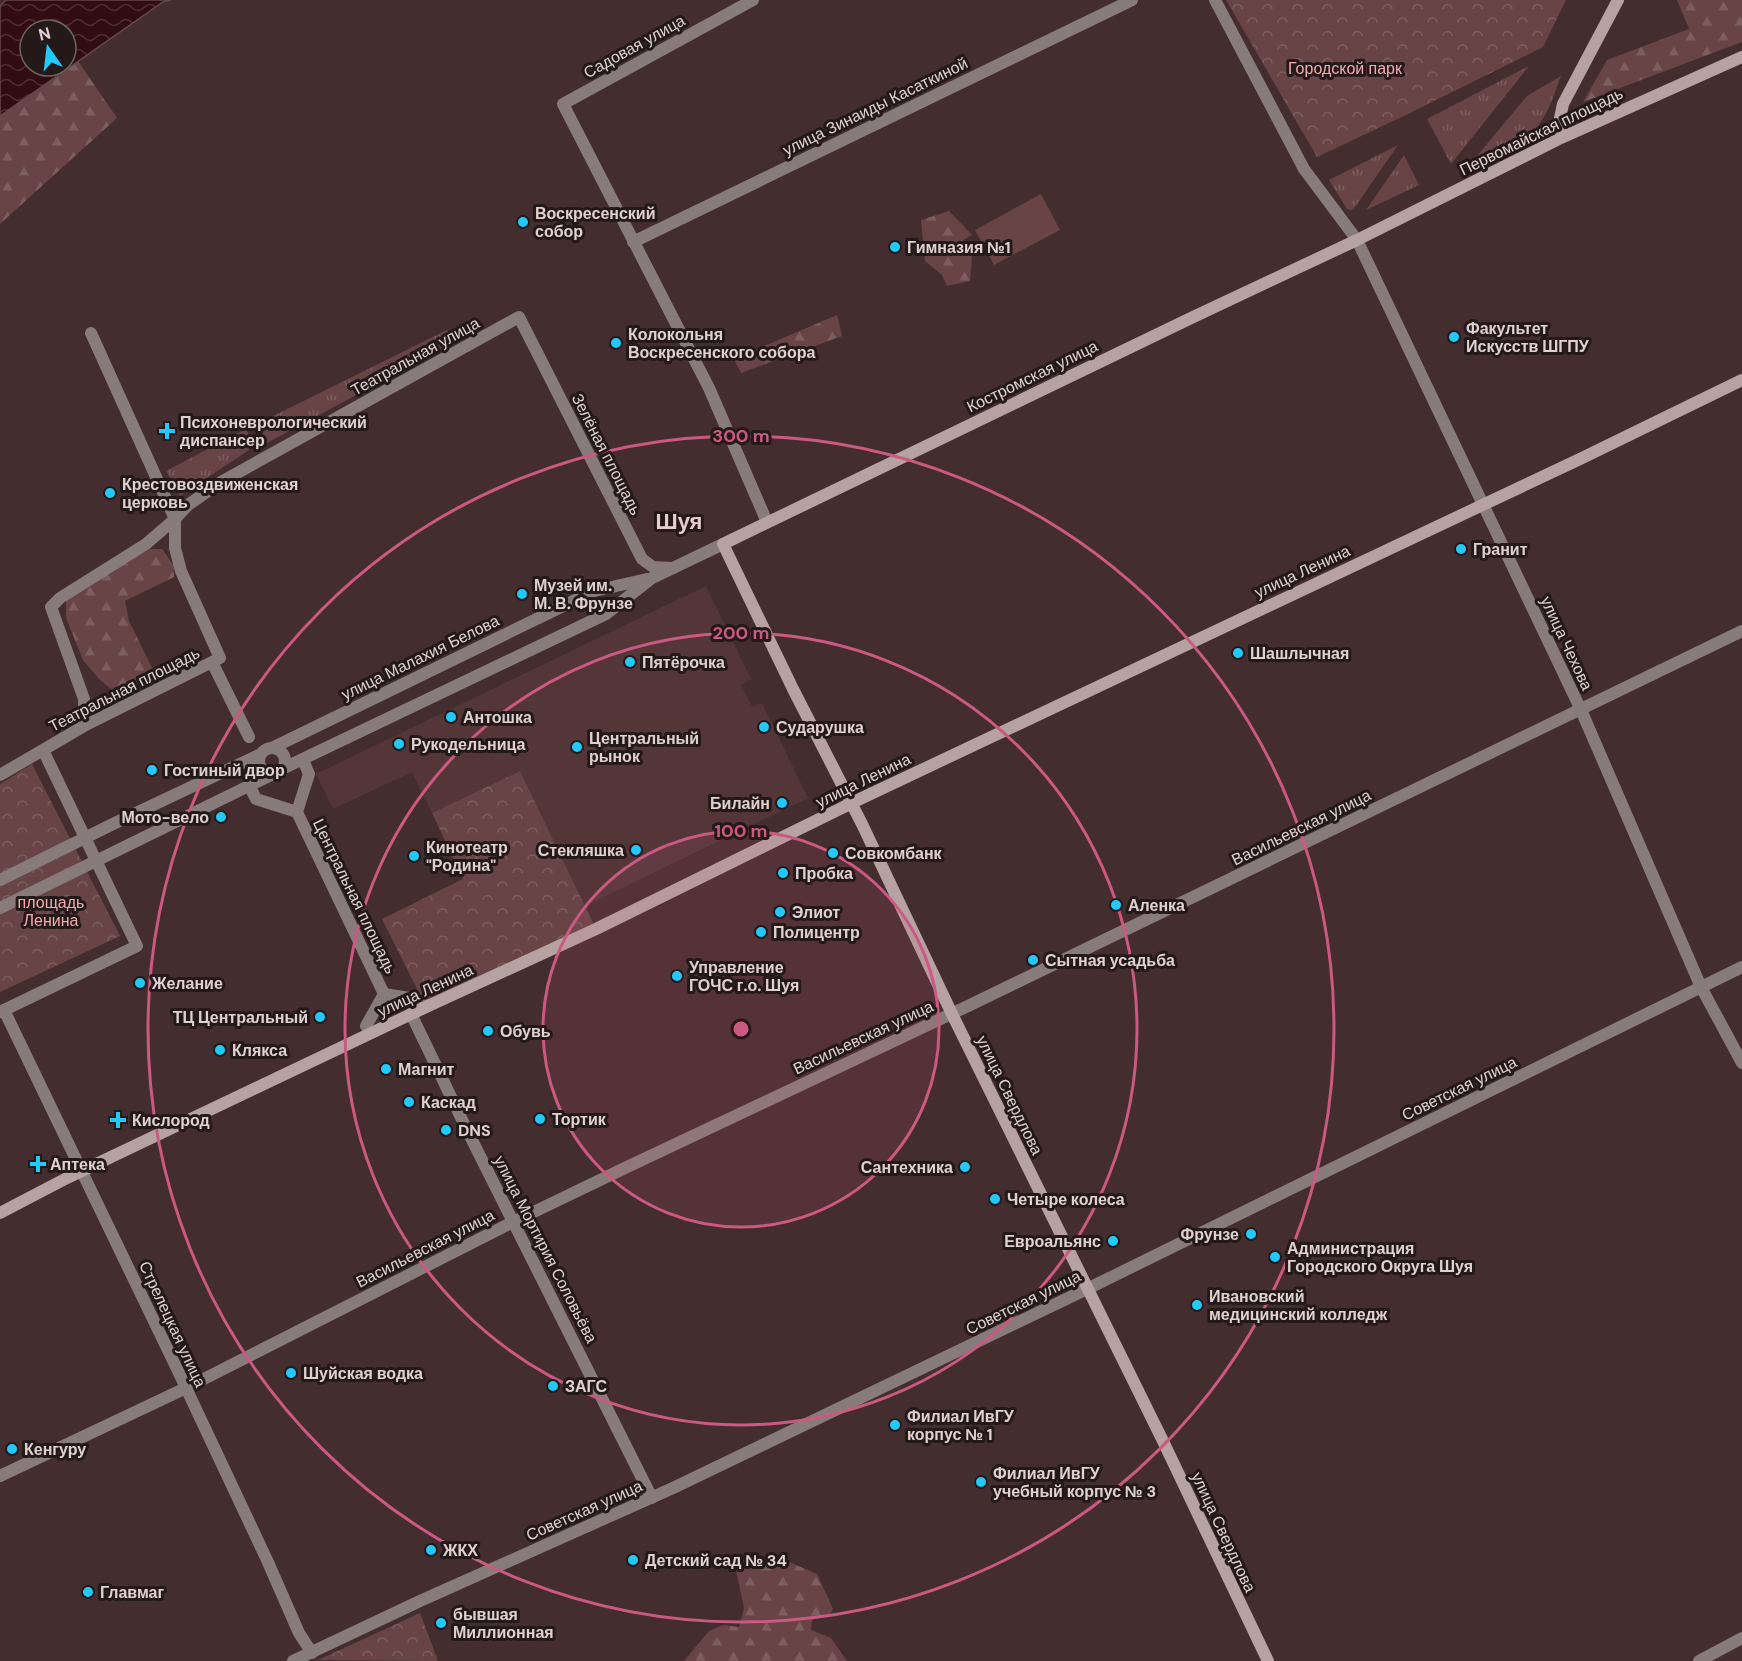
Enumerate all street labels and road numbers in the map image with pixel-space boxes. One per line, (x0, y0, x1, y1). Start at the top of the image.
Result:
street label: Садовая улица (580, 10, 689, 83)
street label: улица Зинаиды Касаткиной (779, 52, 971, 160)
street label: Первомайская площадь (1456, 83, 1626, 180)
street label: Театральная улица (347, 312, 483, 400)
street label: Костромская улица (963, 336, 1101, 417)
street label: Зелёная площадь (567, 390, 646, 519)
street label: улица Ленина (1251, 540, 1353, 603)
street label: улица Чехова (1536, 593, 1598, 694)
street label: улица Малахия Белова (338, 610, 503, 705)
street label: Театральная площадь (45, 642, 203, 737)
street label: улица Ленина (812, 748, 914, 812)
street label: Васильевская улица (1228, 785, 1374, 870)
street label: Центральная площадь (308, 815, 401, 977)
street label: улица Ленина (374, 959, 476, 1022)
street label: Васильевская улица (790, 996, 937, 1079)
street label: улица Свердлова (972, 1032, 1048, 1159)
street label: Советская улица (1398, 1051, 1520, 1125)
street label: улица Мортирия Соловьёва (489, 1152, 602, 1347)
street label: Васильевская улица (352, 1204, 498, 1292)
street label: Стрелецкая улица (134, 1258, 211, 1391)
street label: Советская улица (962, 1265, 1084, 1339)
street label: улица Свердлова (1186, 1469, 1261, 1596)
street label: Советская улица (523, 1475, 646, 1546)

